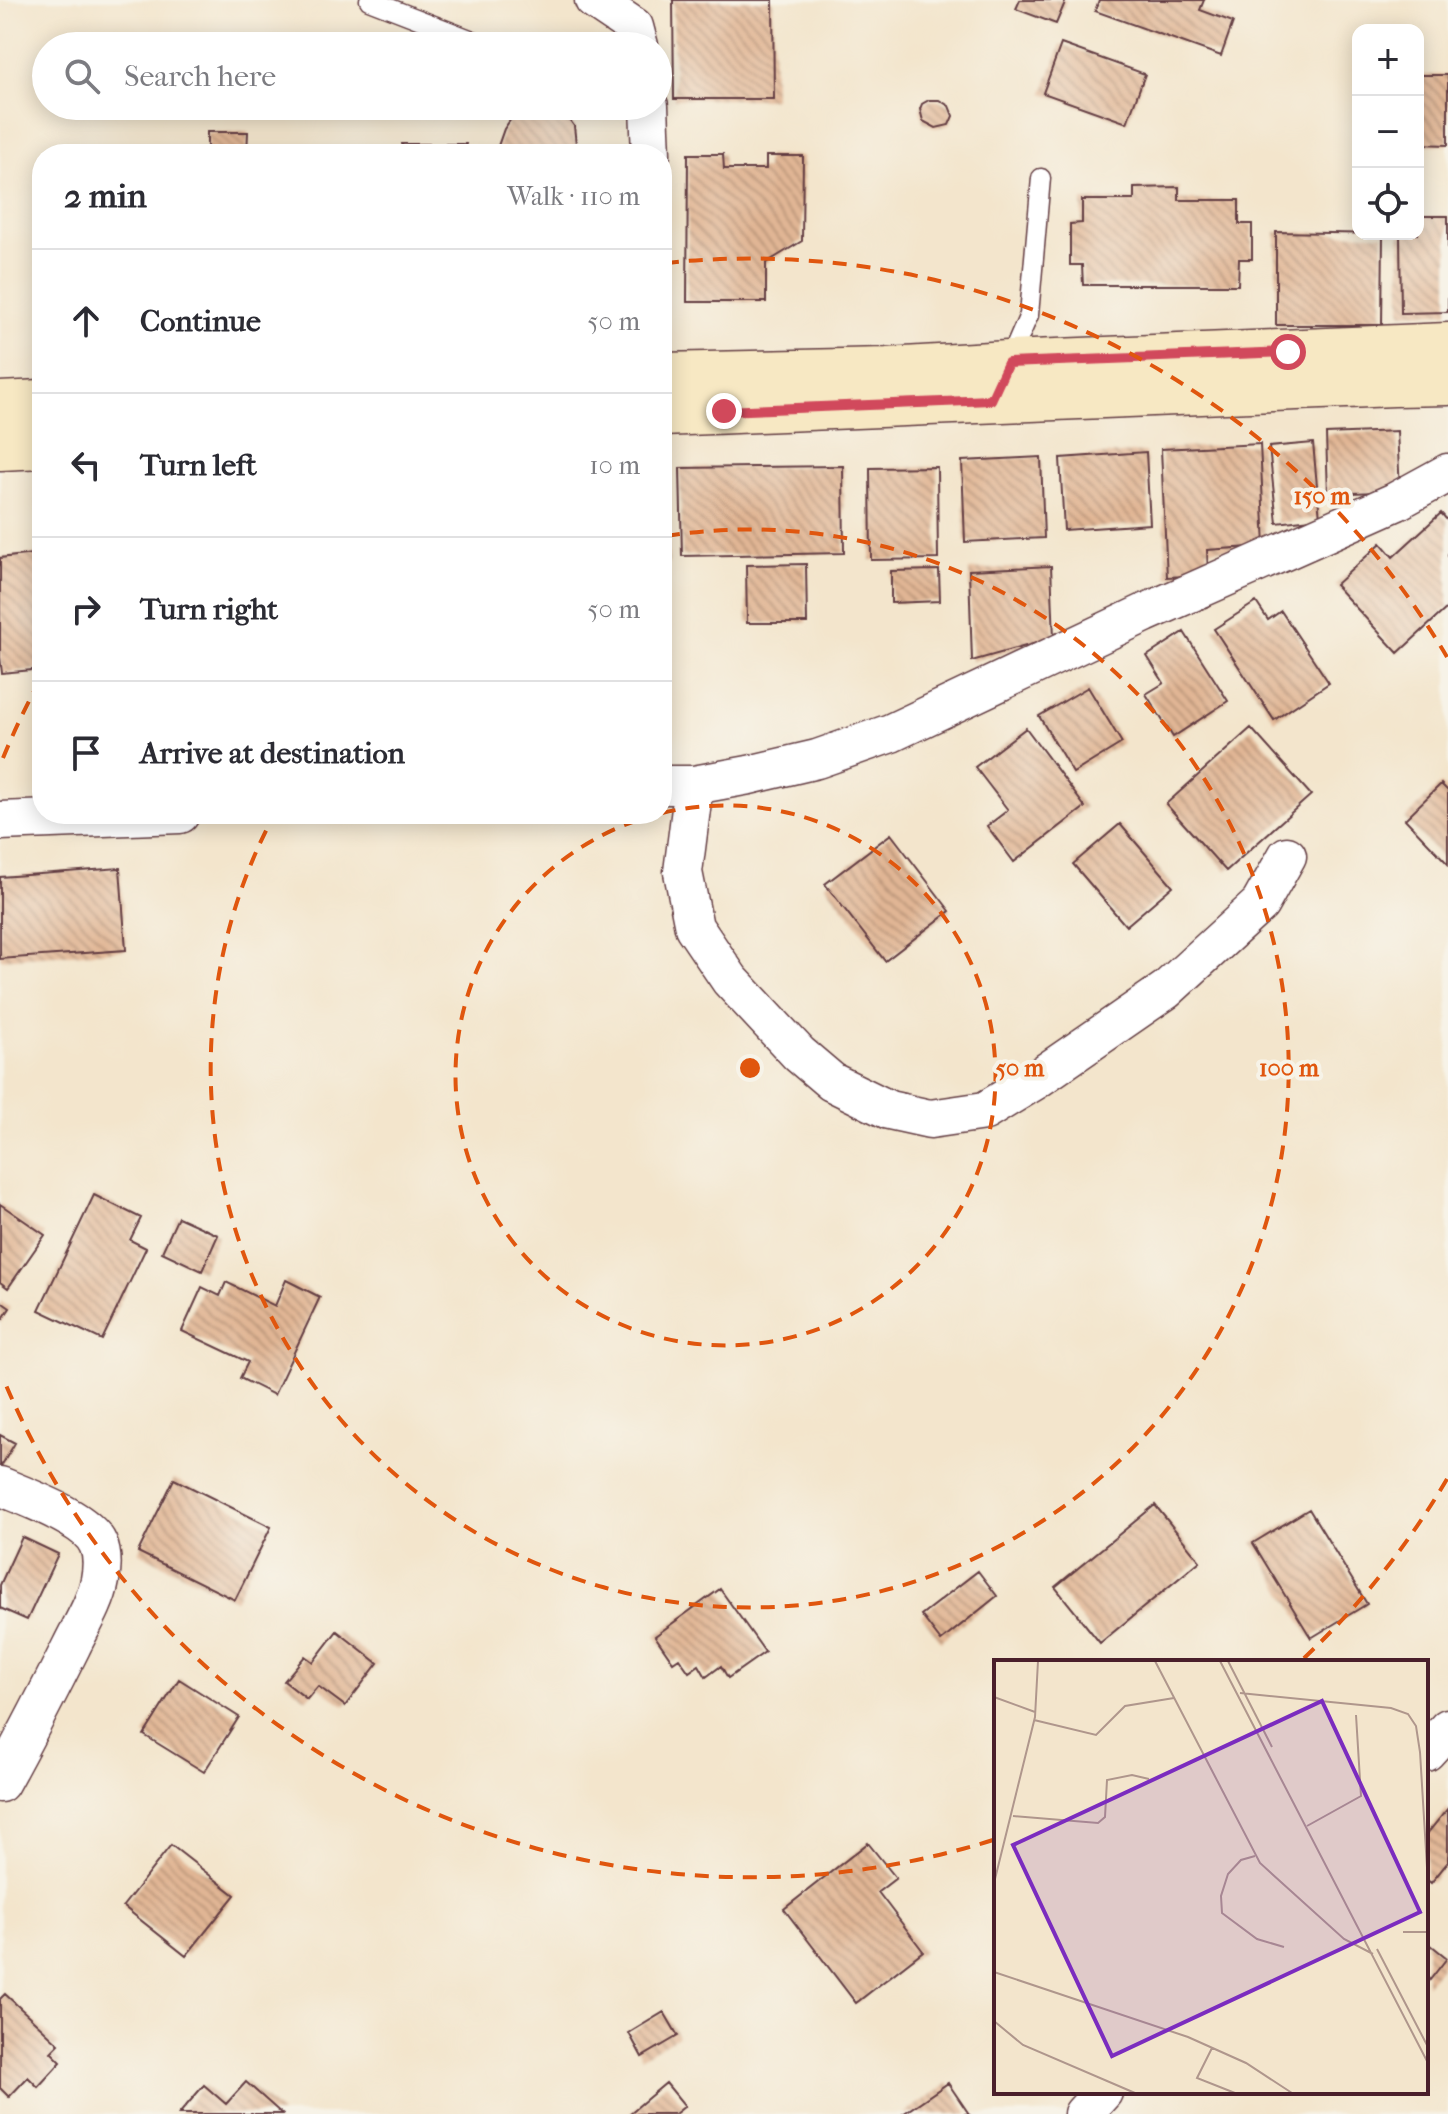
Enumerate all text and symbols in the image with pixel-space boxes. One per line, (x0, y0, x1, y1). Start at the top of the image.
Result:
map controls (1352, 24, 1424, 240)
button: + (1352, 24, 1424, 96)
search box (32, 32, 672, 120)
icon: search (60, 54, 104, 98)
text: Search here (124, 59, 276, 94)
button: − (1352, 96, 1424, 168)
button: locate (1352, 168, 1424, 240)
text: 2 min (64, 176, 147, 216)
text: Walk · 110 m (507, 181, 640, 212)
icon: ahead (64, 299, 108, 343)
text: Continue (140, 304, 261, 339)
text: 50 m (587, 306, 640, 337)
route start (1270, 334, 1306, 370)
route end (706, 393, 742, 429)
icon: left (64, 443, 108, 487)
text: Turn left (140, 448, 257, 483)
text: 10 m (589, 450, 640, 481)
text: 150 m (1293, 482, 1352, 510)
icon: right (64, 587, 108, 631)
text: Turn right (140, 592, 278, 627)
text: 50 m (587, 594, 640, 625)
icon: arrive (64, 731, 108, 775)
text: Arrive at destination (140, 736, 405, 771)
centre of rings (736, 1054, 764, 1082)
text: 50 m (996, 1054, 1045, 1082)
text: 100 m (1259, 1054, 1320, 1082)
inset map (994, 1660, 1428, 2094)

